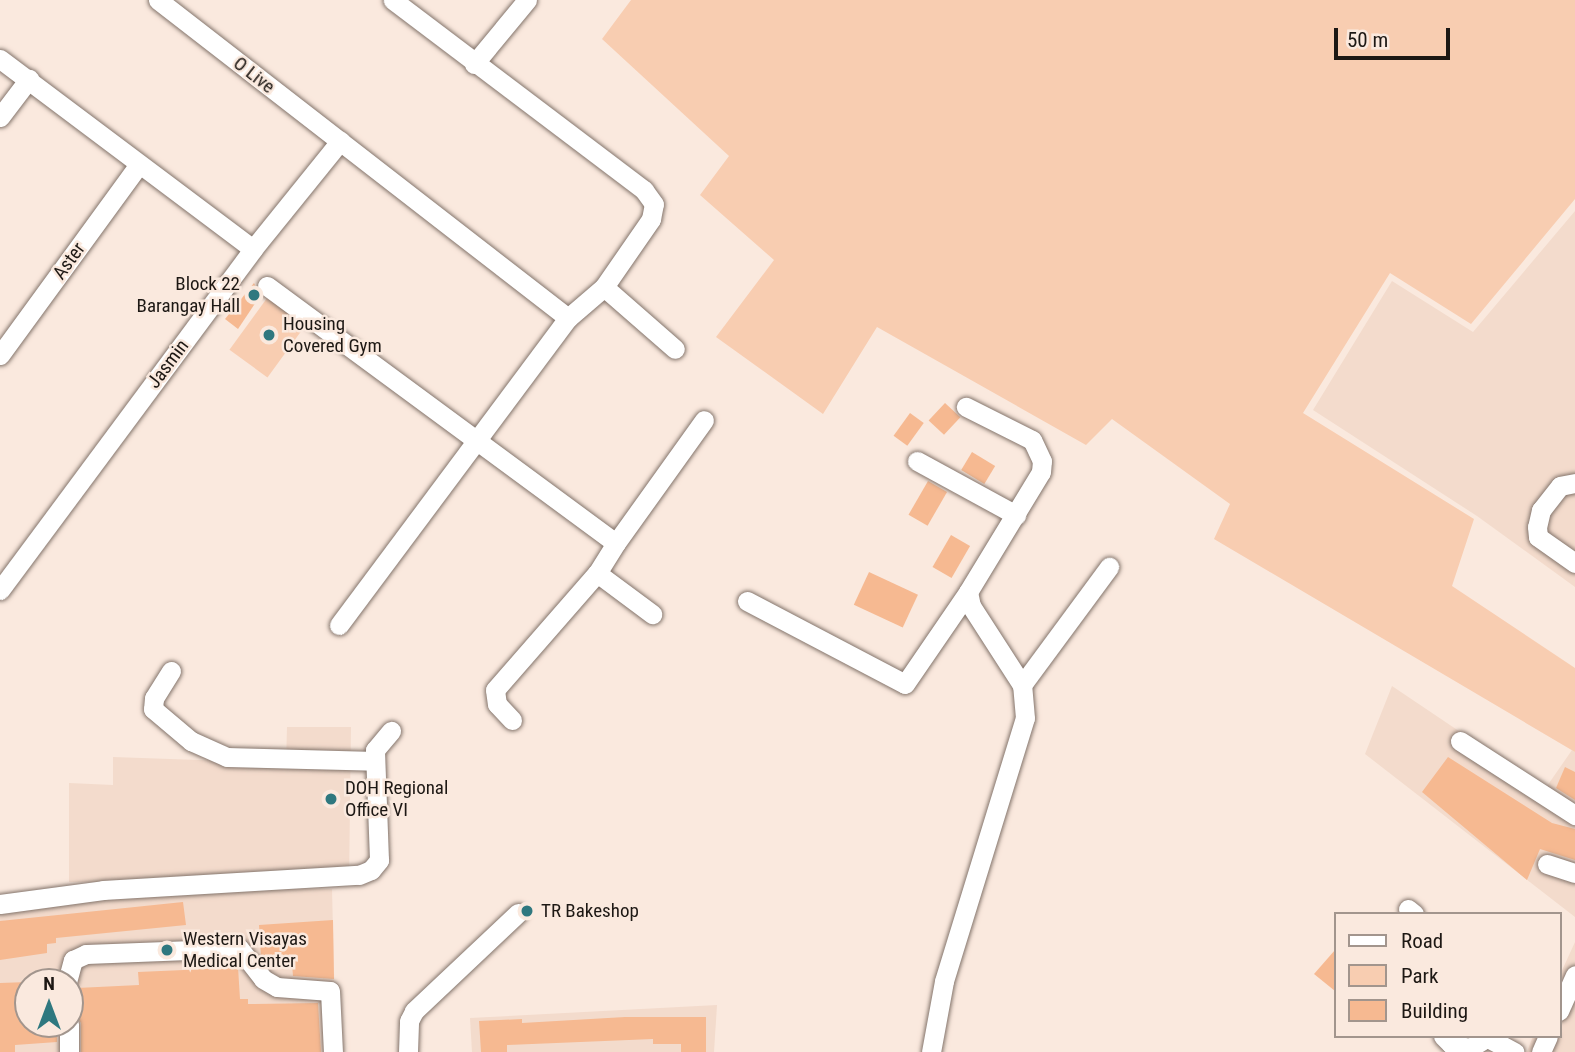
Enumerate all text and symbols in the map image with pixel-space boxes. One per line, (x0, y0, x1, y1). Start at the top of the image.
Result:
scale bar (1337, 14, 1452, 58)
text: 50 m (1347, 28, 1388, 52)
street label: O Live (229, 52, 279, 98)
street label: Aster (48, 238, 90, 284)
place label: Block 22 Barangay Hall (137, 273, 240, 317)
marker: Block 22 Barangay Hall (246, 287, 262, 303)
place label: Housing Covered Gym (283, 313, 382, 357)
marker: Housing Covered Gym (261, 327, 277, 343)
street label: Jasmin (142, 335, 194, 393)
place label: DOH Regional Office VI (345, 777, 448, 821)
marker: DOH Regional Office VI (323, 791, 339, 807)
place label: TR Bakeshop (541, 900, 639, 922)
marker: TR Bakeshop (519, 903, 535, 919)
legend (1334, 912, 1561, 1038)
place label: Western Visayas Medical Center (183, 928, 307, 972)
text: Road (1401, 929, 1443, 953)
marker: Western Visayas Medical Center (157, 940, 177, 960)
text: Park (1401, 964, 1438, 988)
north arrow (14, 968, 84, 1038)
text: N (43, 972, 55, 995)
text: Building (1401, 999, 1468, 1023)

